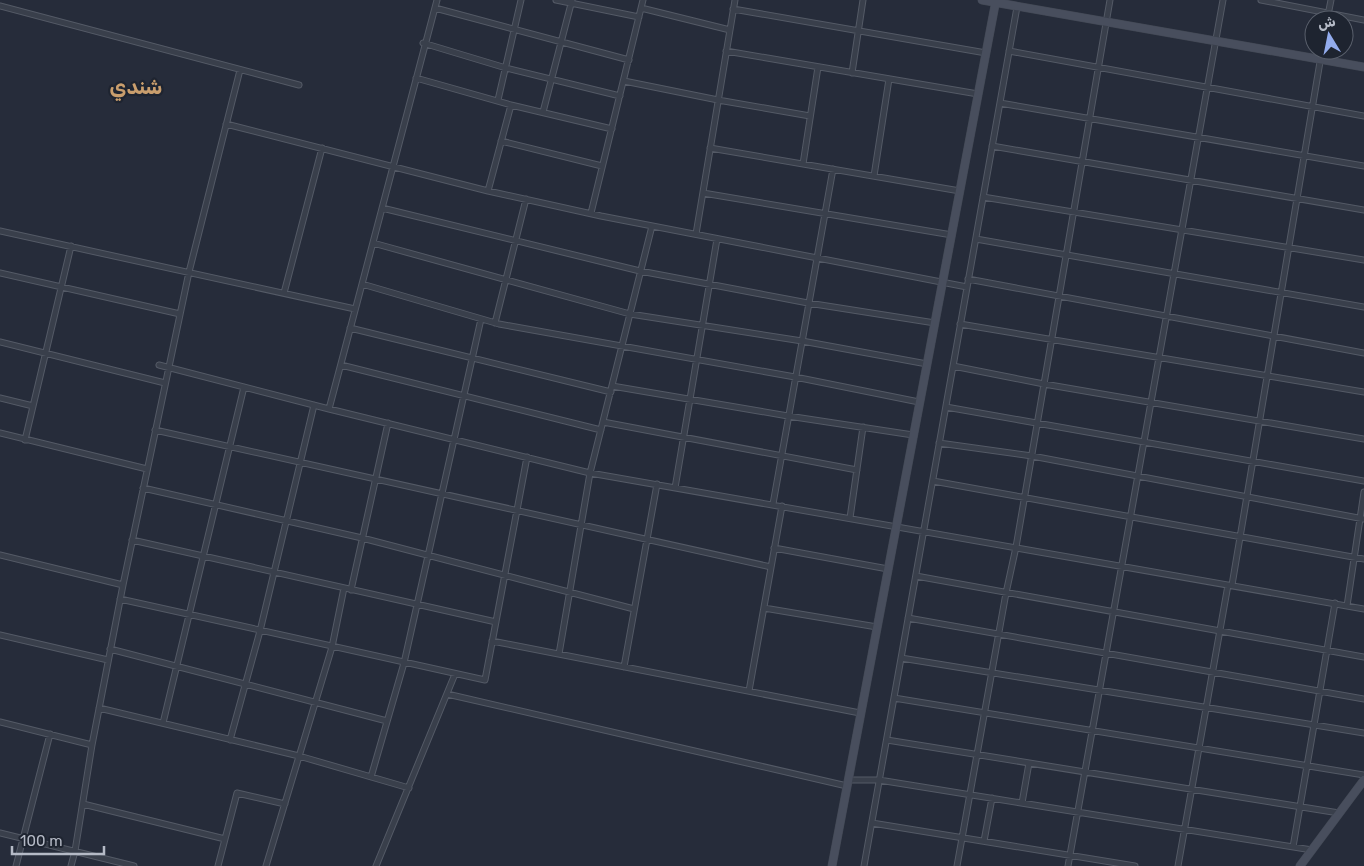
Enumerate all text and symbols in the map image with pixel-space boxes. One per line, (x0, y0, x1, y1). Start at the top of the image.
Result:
north arrow (1304, 10, 1354, 60)
text: ش (1317, 13, 1337, 33)
district label: شندي (110, 75, 162, 101)
scale bar (12, 824, 105, 856)
text: 100 m (20, 832, 62, 850)

